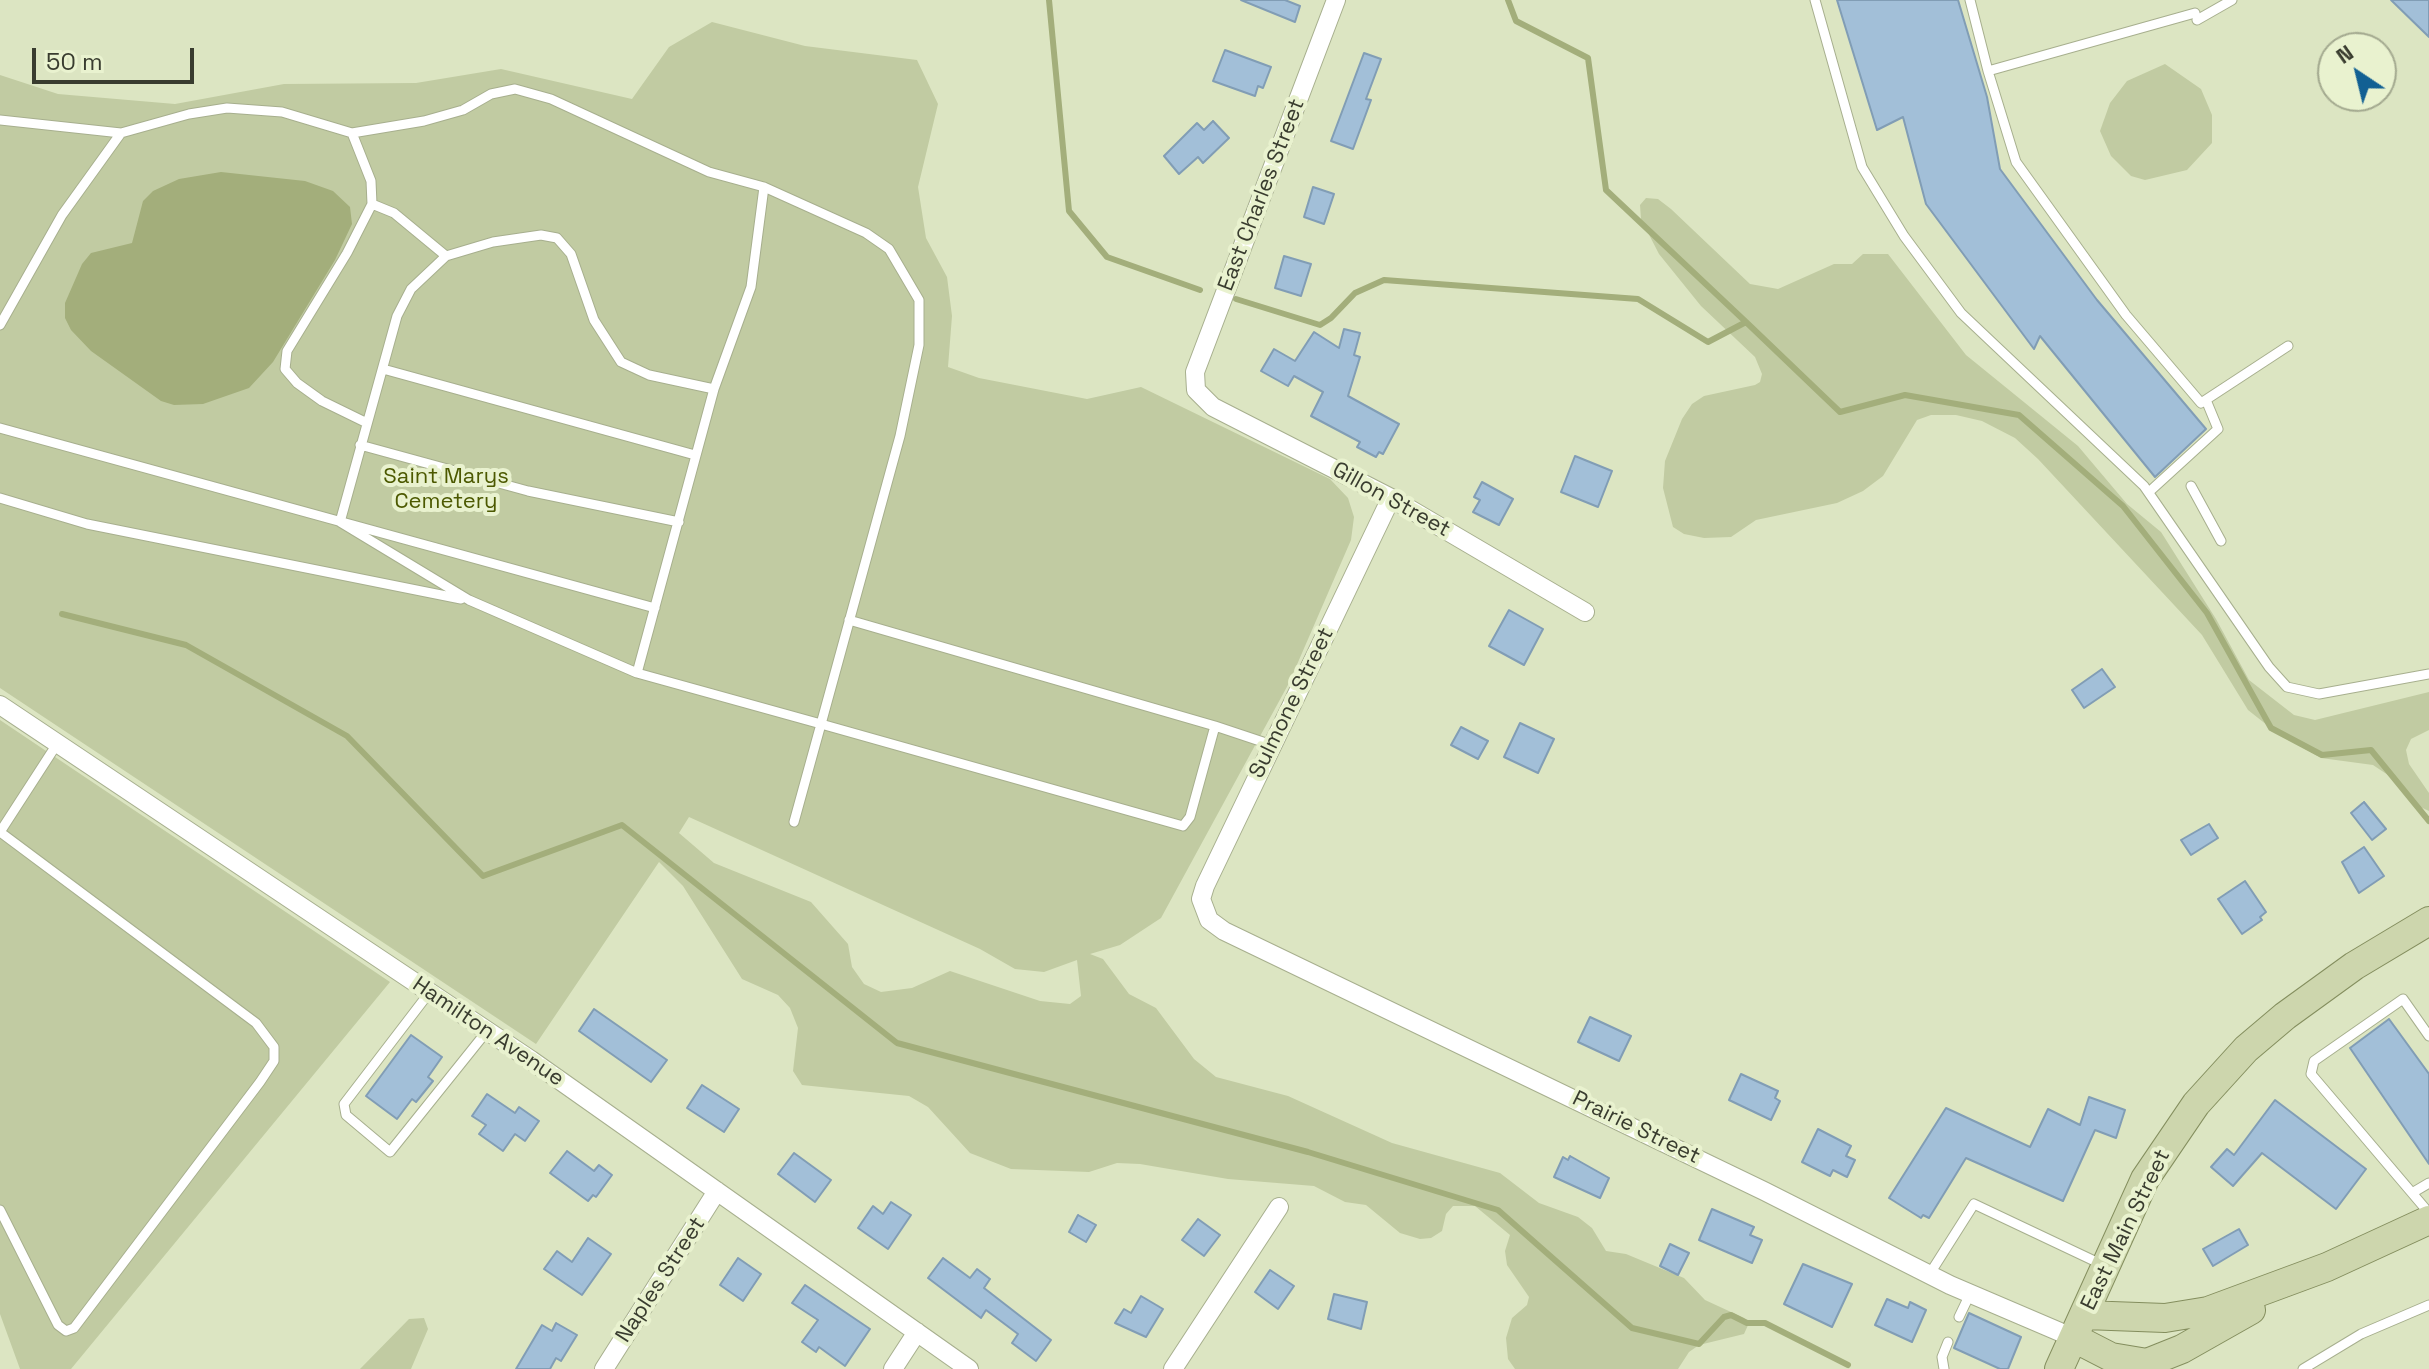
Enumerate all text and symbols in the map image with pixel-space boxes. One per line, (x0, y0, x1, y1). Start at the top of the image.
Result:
scale bar (36, 32, 198, 82)
north arrow (2317, 32, 2397, 112)
text: N (2330, 38, 2358, 70)
text: 50 m (46, 46, 103, 77)
street label: East Charles Street (1213, 95, 1311, 295)
street label: Gillon Street (1327, 457, 1455, 543)
park label: Saint Marys Cemetery (383, 464, 509, 516)
street label: Sulmone Street (1244, 623, 1340, 783)
street label: Hamilton Avenue (407, 972, 569, 1092)
street label: Prairie Street (1568, 1086, 1704, 1170)
street label: East Main Street (2076, 1145, 2176, 1315)
street label: Naples Street (611, 1212, 711, 1348)

